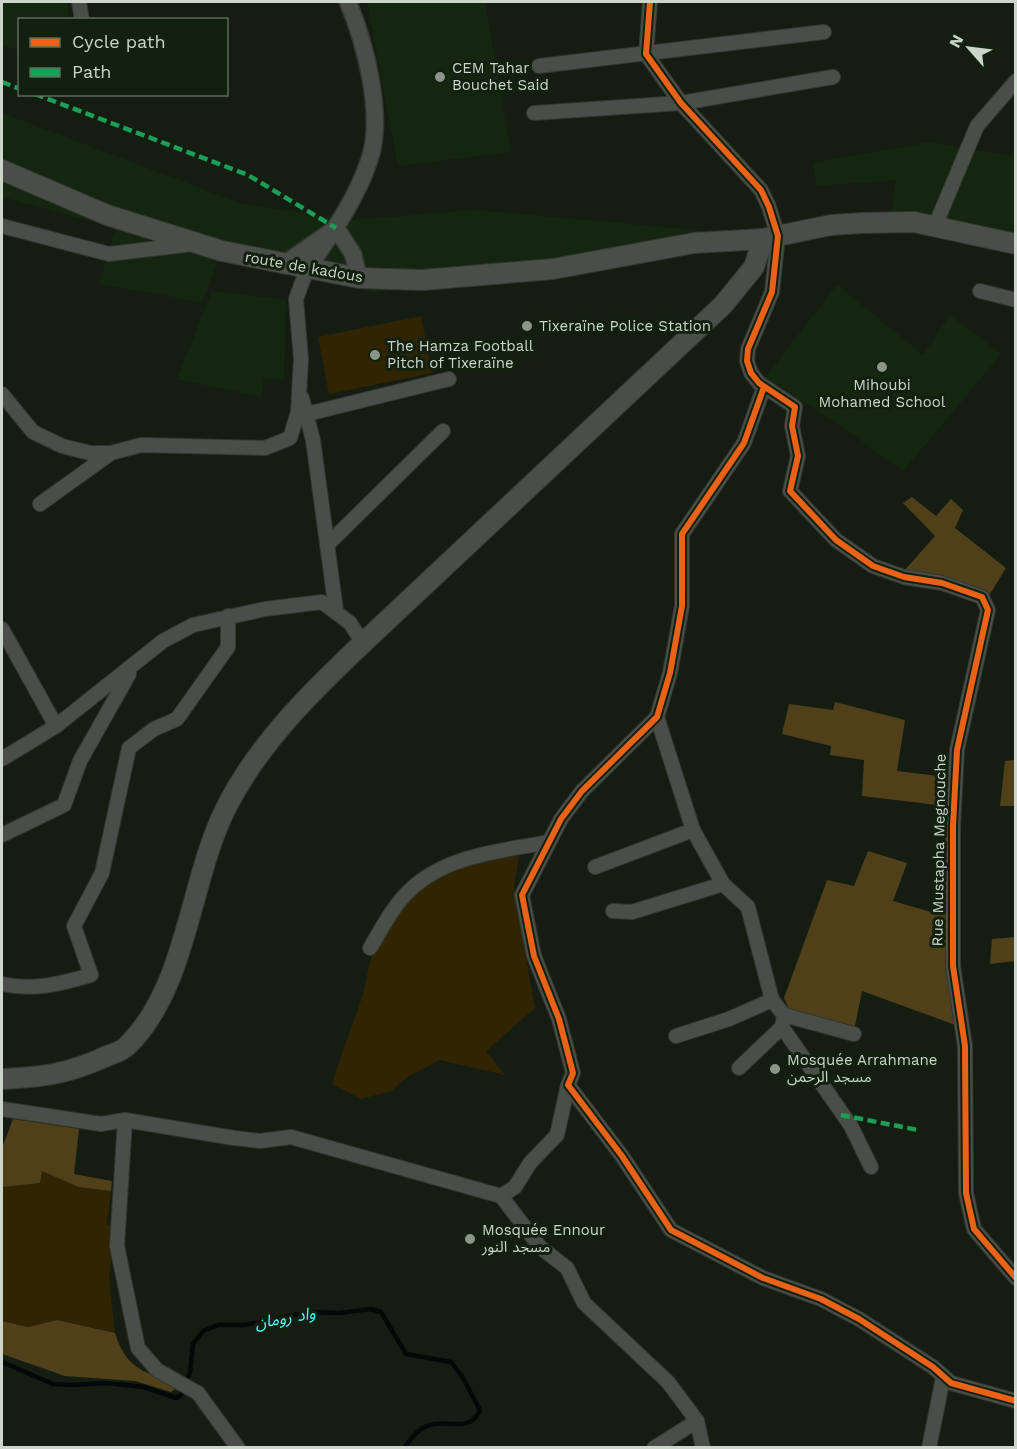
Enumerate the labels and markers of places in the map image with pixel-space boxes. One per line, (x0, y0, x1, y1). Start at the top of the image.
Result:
place label: CEM Tahar Bouchet Said (452, 59, 549, 94)
marker: CEM Tahar Bouchet Said (433, 70, 447, 84)
place label: Tixeraïne Police Station (539, 317, 711, 335)
marker: Tixeraïne Police Station (520, 319, 534, 333)
place label: The Hamza Football Pitch of Tixeraïne (387, 337, 534, 372)
marker: The Hamza Football Pitch of Tixeraïne (368, 348, 382, 362)
marker: Mihoubi Mohamed School (875, 360, 889, 374)
place label: Mihoubi Mohamed School (819, 376, 946, 411)
place label: Mosquée Arrahmane مسجد الرحمن (787, 1051, 938, 1086)
marker: Mosquée Arrahmane مسجد الرحمن (768, 1062, 782, 1076)
place label: Mosquée Ennour مسجد النور (481, 1221, 605, 1256)
marker: Mosquée Ennour مسجد النور (463, 1232, 477, 1246)

